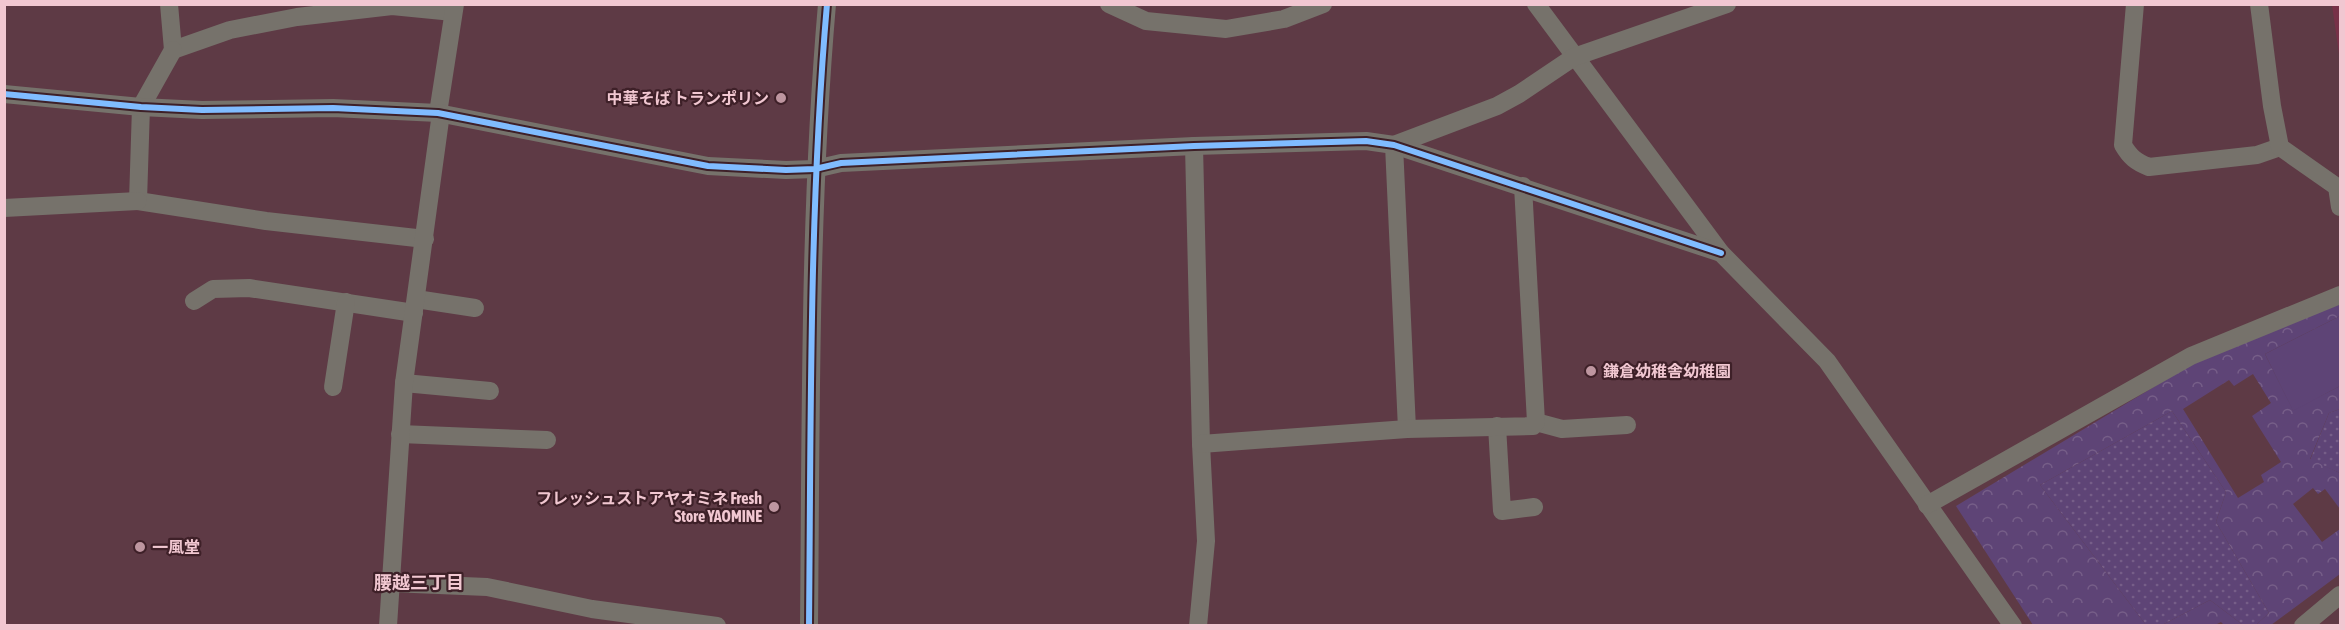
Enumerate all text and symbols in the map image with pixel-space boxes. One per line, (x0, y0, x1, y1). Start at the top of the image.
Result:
place label: 中華そば トランポリン (607, 89, 769, 107)
marker: 中華そば トランポリン (774, 91, 788, 105)
place label: 鎌倉幼稚舎幼稚園 (1603, 362, 1731, 380)
marker: 鎌倉幼稚舎幼稚園 (1584, 364, 1598, 378)
place label: フレッシュストアヤオミネ Fresh Store YAOMINE (536, 489, 762, 525)
marker: フレッシュストアヤオミネ Fresh Store YAOMINE (767, 500, 781, 514)
place label: 一風堂 (152, 538, 200, 556)
marker: 一風堂 (133, 540, 147, 554)
district label: 腰越三丁目 (374, 572, 464, 593)

